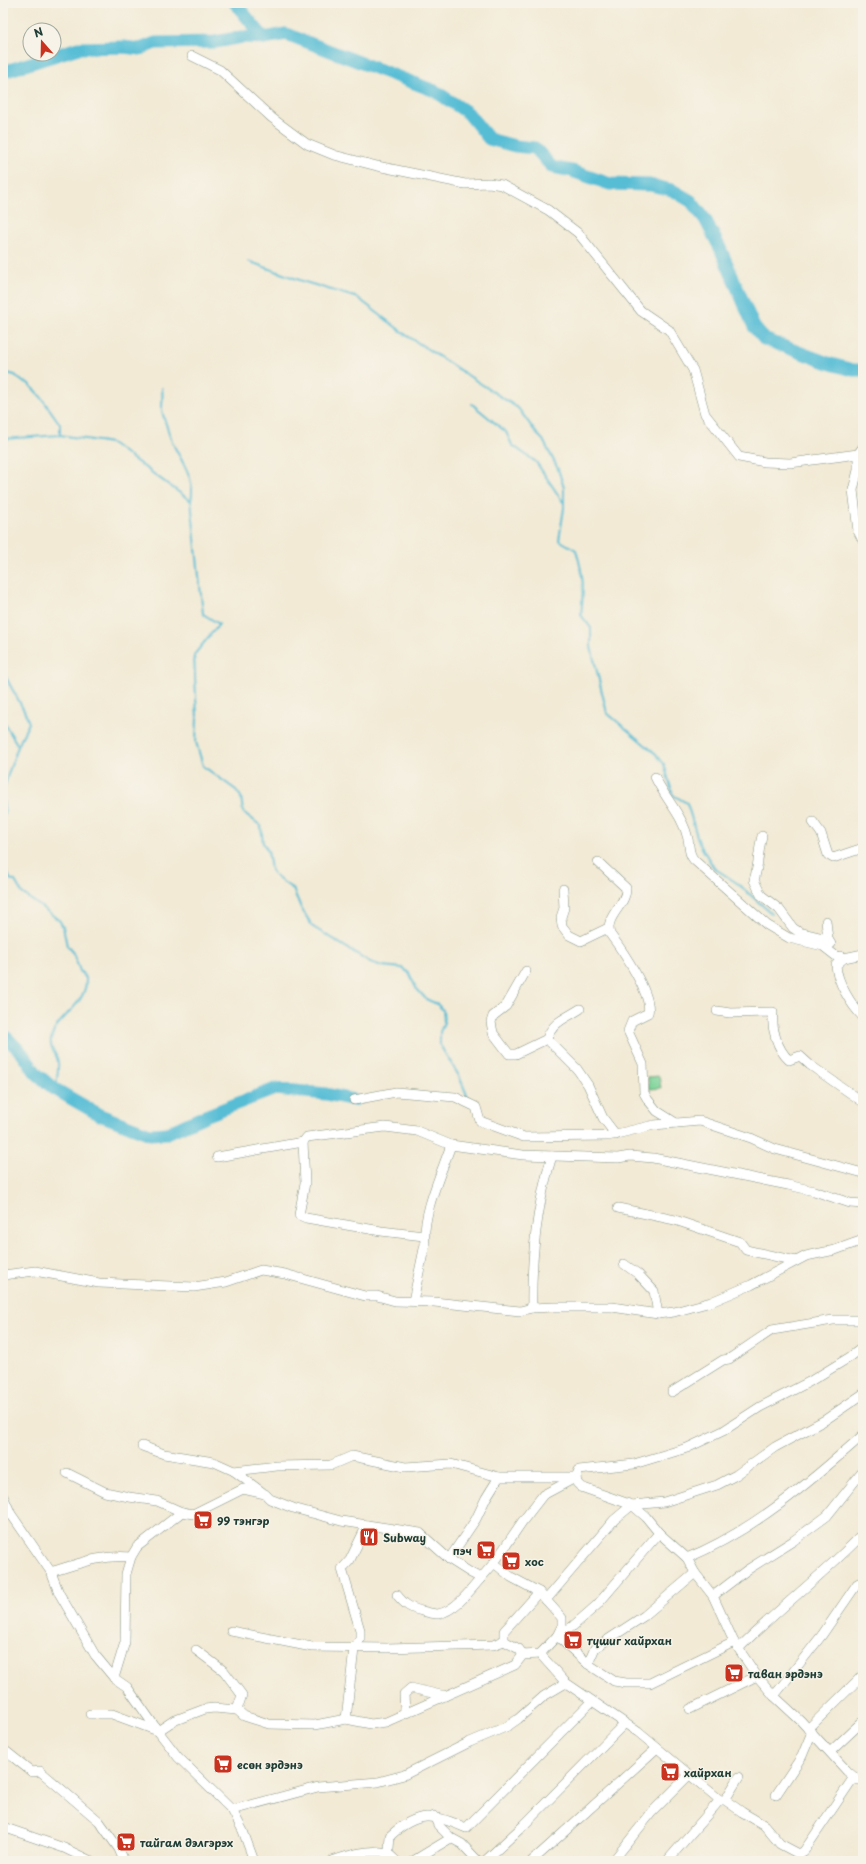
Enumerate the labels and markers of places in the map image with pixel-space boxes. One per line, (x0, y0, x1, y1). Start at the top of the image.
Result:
supermarket icon: 99 тэнгэр (192, 1509, 214, 1531)
place label: 99 тэнгэр (217, 1512, 269, 1529)
restaurant icon: Subway (358, 1526, 380, 1548)
place label: Subway (383, 1529, 426, 1546)
supermarket icon: пэч (475, 1539, 497, 1561)
place label: пэч (453, 1542, 472, 1559)
supermarket icon: хос (500, 1550, 522, 1572)
place label: хос (525, 1553, 544, 1570)
supermarket icon: түшиг хайрхан (562, 1629, 584, 1651)
place label: түшиг хайрхан (587, 1632, 672, 1649)
supermarket icon: таван эрдэнэ (723, 1662, 745, 1684)
place label: таван эрдэнэ (747, 1665, 823, 1682)
supermarket icon: есөн эрдэнэ (212, 1753, 234, 1775)
place label: есөн эрдэнэ (237, 1756, 303, 1773)
supermarket icon: хайрхан (659, 1761, 681, 1783)
place label: хайрхан (684, 1764, 732, 1781)
supermarket icon: тайгам дэлгэрэх (115, 1831, 137, 1853)
place label: тайгам дэлгэрэх (139, 1834, 233, 1851)

